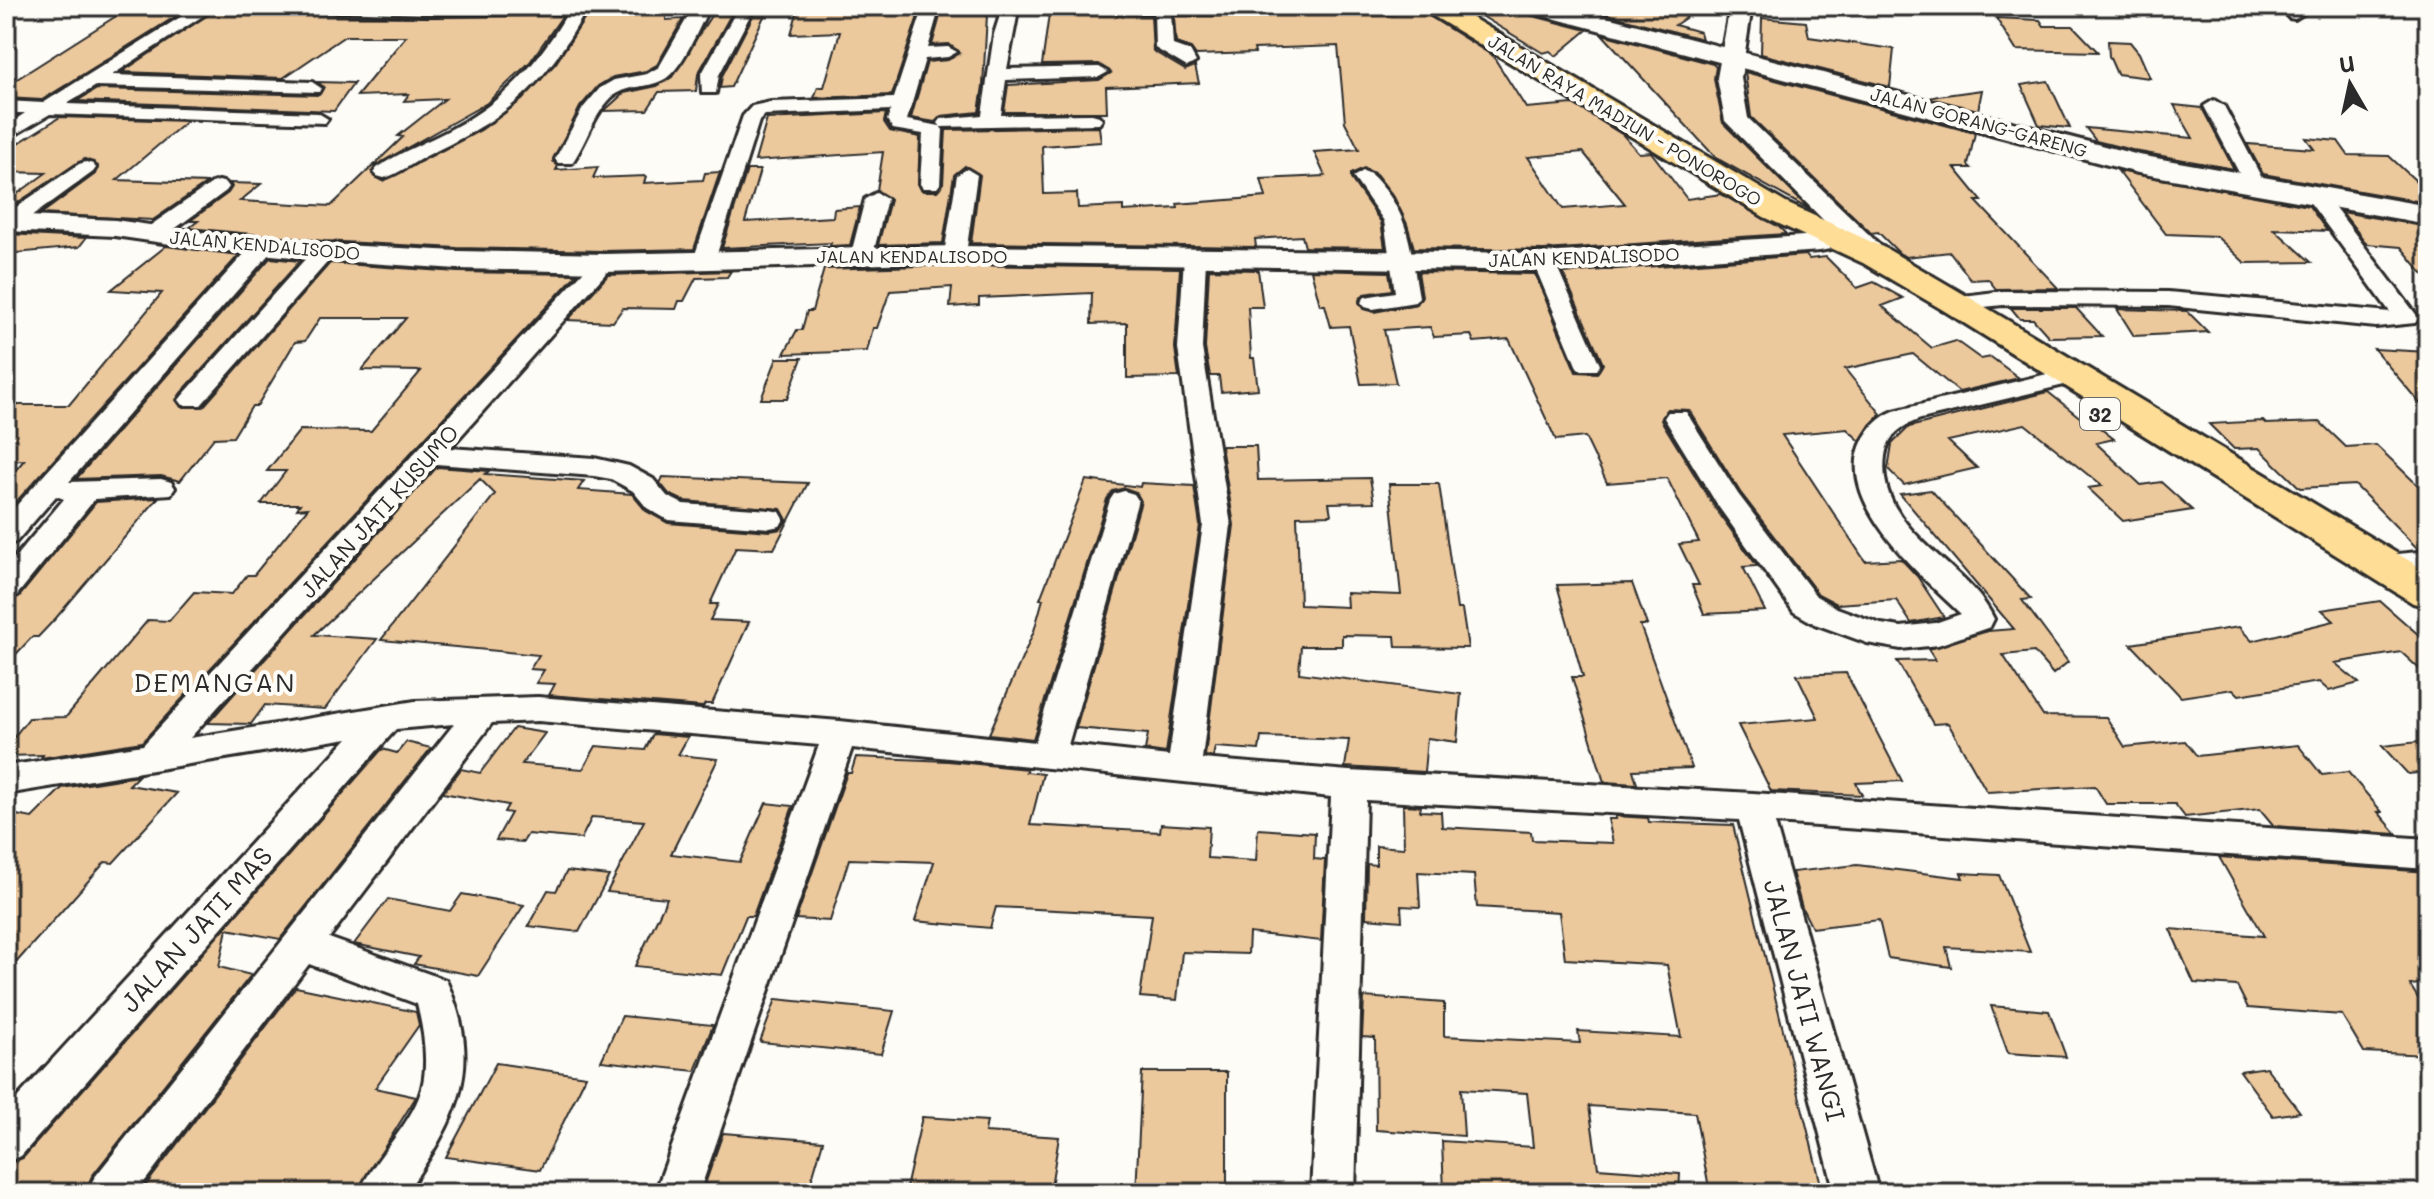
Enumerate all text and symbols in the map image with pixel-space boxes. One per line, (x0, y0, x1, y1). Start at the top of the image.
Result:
street label: JALAN RAYA MADIUN - PONOROGO (1484, 29, 1766, 211)
north arrow (2310, 44, 2390, 124)
text: U (2337, 48, 2357, 79)
street label: JALAN GORANG-GARENG (1868, 82, 2090, 162)
street label: JALAN KENDALISODO (169, 225, 361, 265)
street label: JALAN KENDALISODO (1488, 242, 1680, 272)
street label: JALAN KENDALISODO (816, 244, 1008, 268)
road number: 32 (2080, 398, 2120, 430)
street label: JALAN JATI KUSUMO (293, 418, 465, 604)
district label: DEMANGAN (133, 665, 297, 699)
street label: JALAN JATI MAS (113, 839, 279, 1019)
street label: JALAN JATI WANGI (1756, 876, 1854, 1124)

